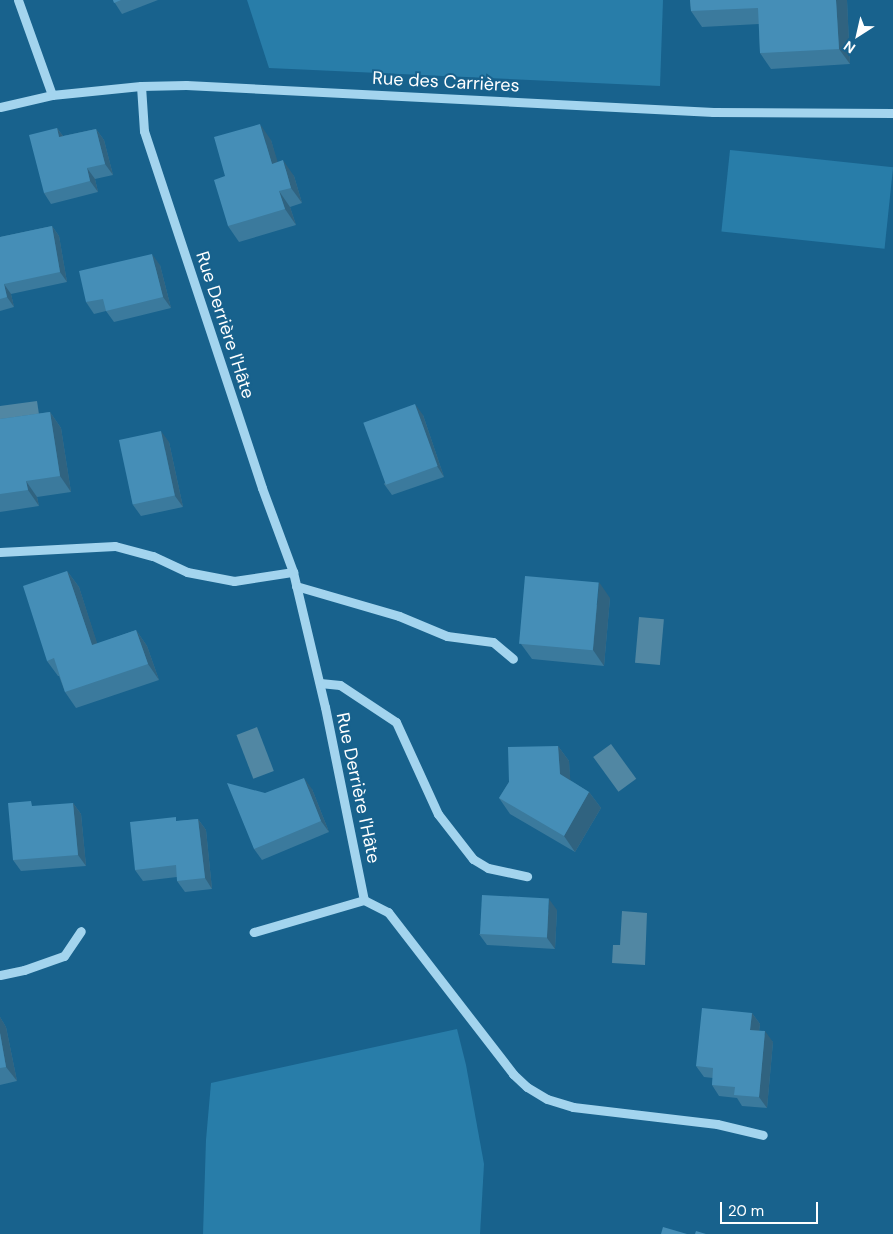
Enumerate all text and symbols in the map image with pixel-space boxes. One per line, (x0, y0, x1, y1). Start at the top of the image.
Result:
north arrow (833, 10, 883, 60)
text: N (840, 37, 859, 58)
street label: Rue des Carrières (372, 67, 520, 97)
street label: Rue Derrière l'Hâte (191, 249, 259, 401)
street label: Rue Derrière l'Hâte (331, 711, 385, 865)
scale bar (723, 1192, 820, 1224)
text: 20 m (728, 1201, 764, 1221)

